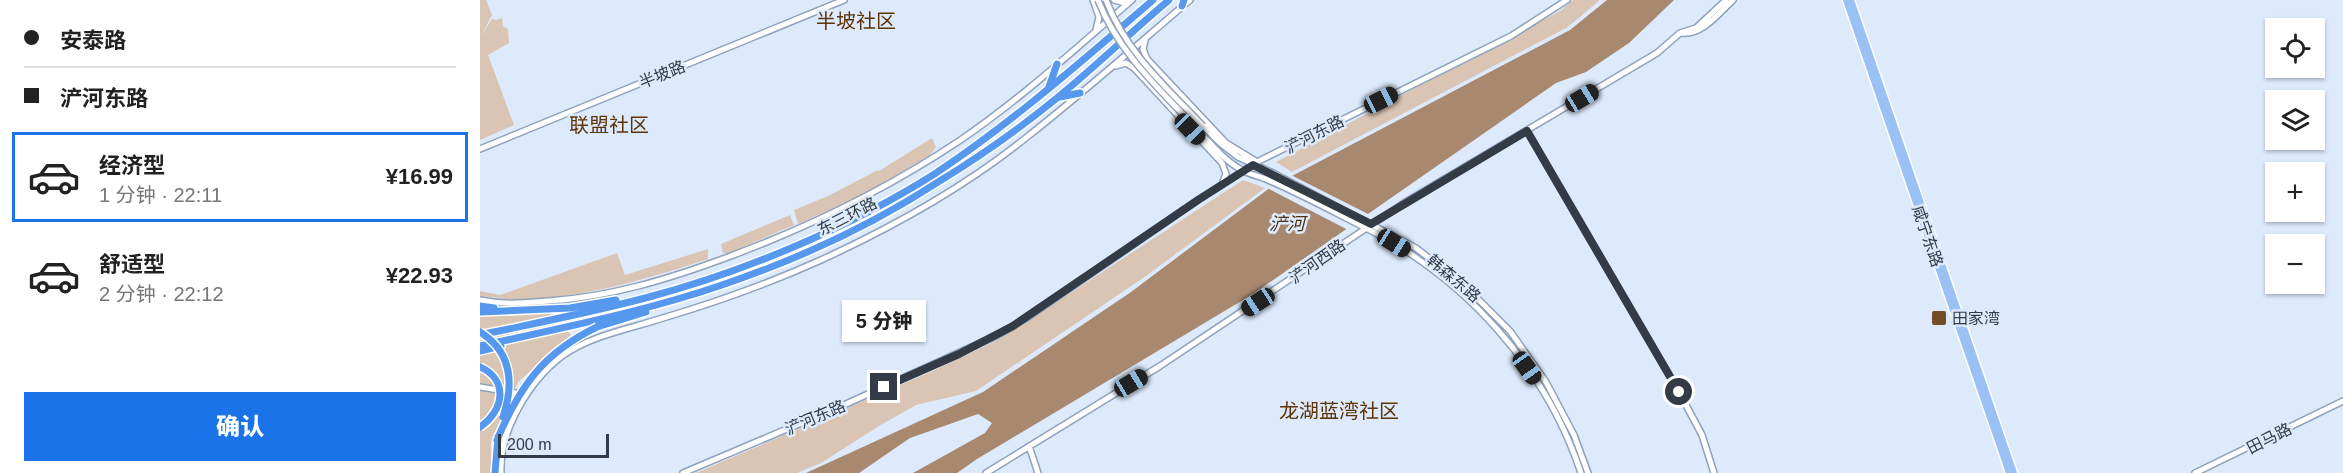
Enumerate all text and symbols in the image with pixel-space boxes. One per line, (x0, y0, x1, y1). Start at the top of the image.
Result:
district label: 半坡社区 (816, 10, 896, 32)
map controls (2265, 18, 2325, 294)
button: locate (2265, 18, 2325, 78)
text: 安泰路 (60, 28, 126, 53)
street label: 半坡路 (637, 58, 688, 91)
car (1562, 81, 1602, 115)
car (1361, 84, 1401, 116)
text: 浐河东路 (60, 86, 148, 111)
button: layers (2265, 90, 2325, 150)
car (1171, 110, 1209, 148)
street label: 浐河东路 (1282, 112, 1347, 157)
district label: 联盟社区 (569, 114, 649, 136)
icon: car (27, 150, 81, 204)
text: 经济型 (99, 153, 165, 178)
button: + (2265, 162, 2325, 222)
text: ¥16.99 (386, 164, 453, 189)
text: 1 分钟 · 22:11 (99, 184, 222, 206)
street label: 东三环路 (815, 194, 880, 239)
street label: 咸宁东路 (1909, 203, 1946, 269)
water label: 浐河 (1269, 214, 1308, 234)
car (1374, 226, 1414, 260)
button: − (2265, 234, 2325, 294)
street label: 浐河西路 (1286, 236, 1348, 287)
icon: car (27, 249, 81, 303)
street label: 韩森东路 (1424, 251, 1484, 305)
text: 舒适型 (99, 252, 165, 277)
text: ¥22.93 (386, 263, 453, 288)
text: 2 分钟 · 22:12 (99, 283, 224, 305)
car (1238, 285, 1278, 319)
callout: 5 分钟 (842, 300, 926, 342)
marker: 田家湾 (1930, 309, 1948, 327)
text: 5 分钟 (856, 310, 912, 332)
place label: 田家湾 (1952, 310, 2000, 327)
car (1509, 348, 1545, 388)
car (1111, 366, 1151, 400)
route end (870, 373, 897, 400)
route start (1665, 378, 1692, 405)
button: 确认 (24, 392, 456, 461)
street label: 浐河东路 (782, 397, 848, 438)
district label: 龙湖蓝湾社区 (1279, 400, 1399, 422)
street label: 田马路 (2244, 420, 2294, 457)
scale bar (498, 431, 609, 458)
text: 200 m (507, 436, 551, 453)

